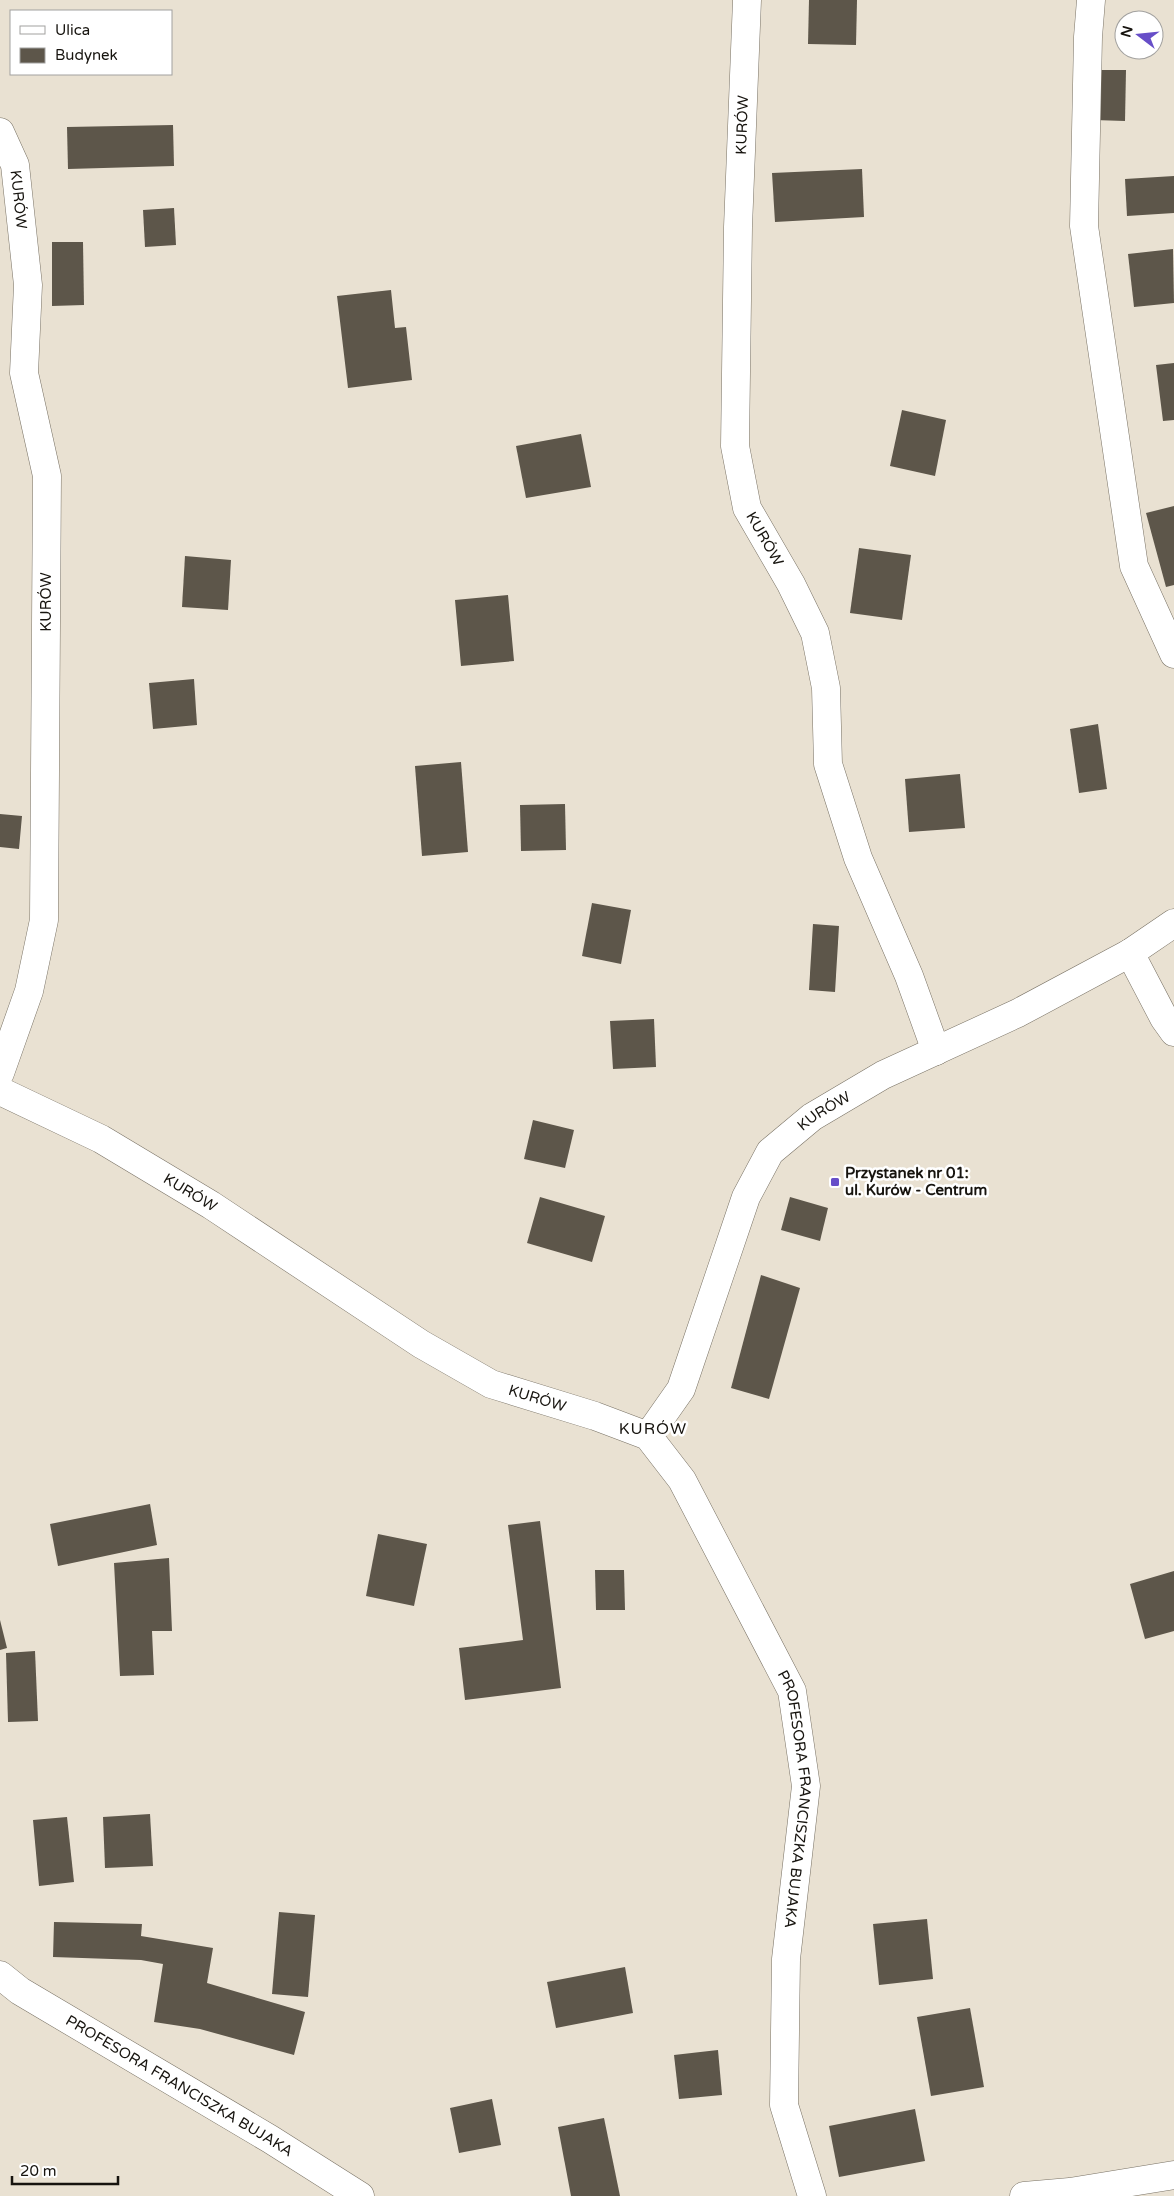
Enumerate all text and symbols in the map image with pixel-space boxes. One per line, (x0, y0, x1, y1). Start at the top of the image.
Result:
legend (10, 10, 172, 75)
north arrow (1114, 10, 1164, 60)
text: Ulica (55, 21, 90, 39)
text: N (1117, 24, 1137, 39)
text: Budynek (55, 46, 118, 64)
street label: KURÓW (732, 95, 752, 155)
street label: KURÓW (7, 169, 31, 230)
street label: KURÓW (742, 509, 788, 569)
street label: KURÓW (37, 572, 55, 632)
street label: KURÓW (794, 1087, 854, 1135)
place label: Przystanek nr 01: ul. Kurów - Centrum (845, 1164, 987, 1199)
street label: KURÓW (160, 1170, 220, 1216)
marker: Przystanek nr 01: ul. Kurów - Centrum (829, 1176, 841, 1188)
street label: KURÓW (506, 1381, 568, 1416)
district label: KURÓW (619, 1419, 687, 1439)
street label: PROFESORA FRANCISZKA BUJAKA (774, 1667, 815, 1929)
street label: PROFESORA FRANCISZKA BUJAKA (62, 2011, 296, 2160)
scale bar (12, 2154, 119, 2186)
text: 20 m (20, 2162, 57, 2180)

